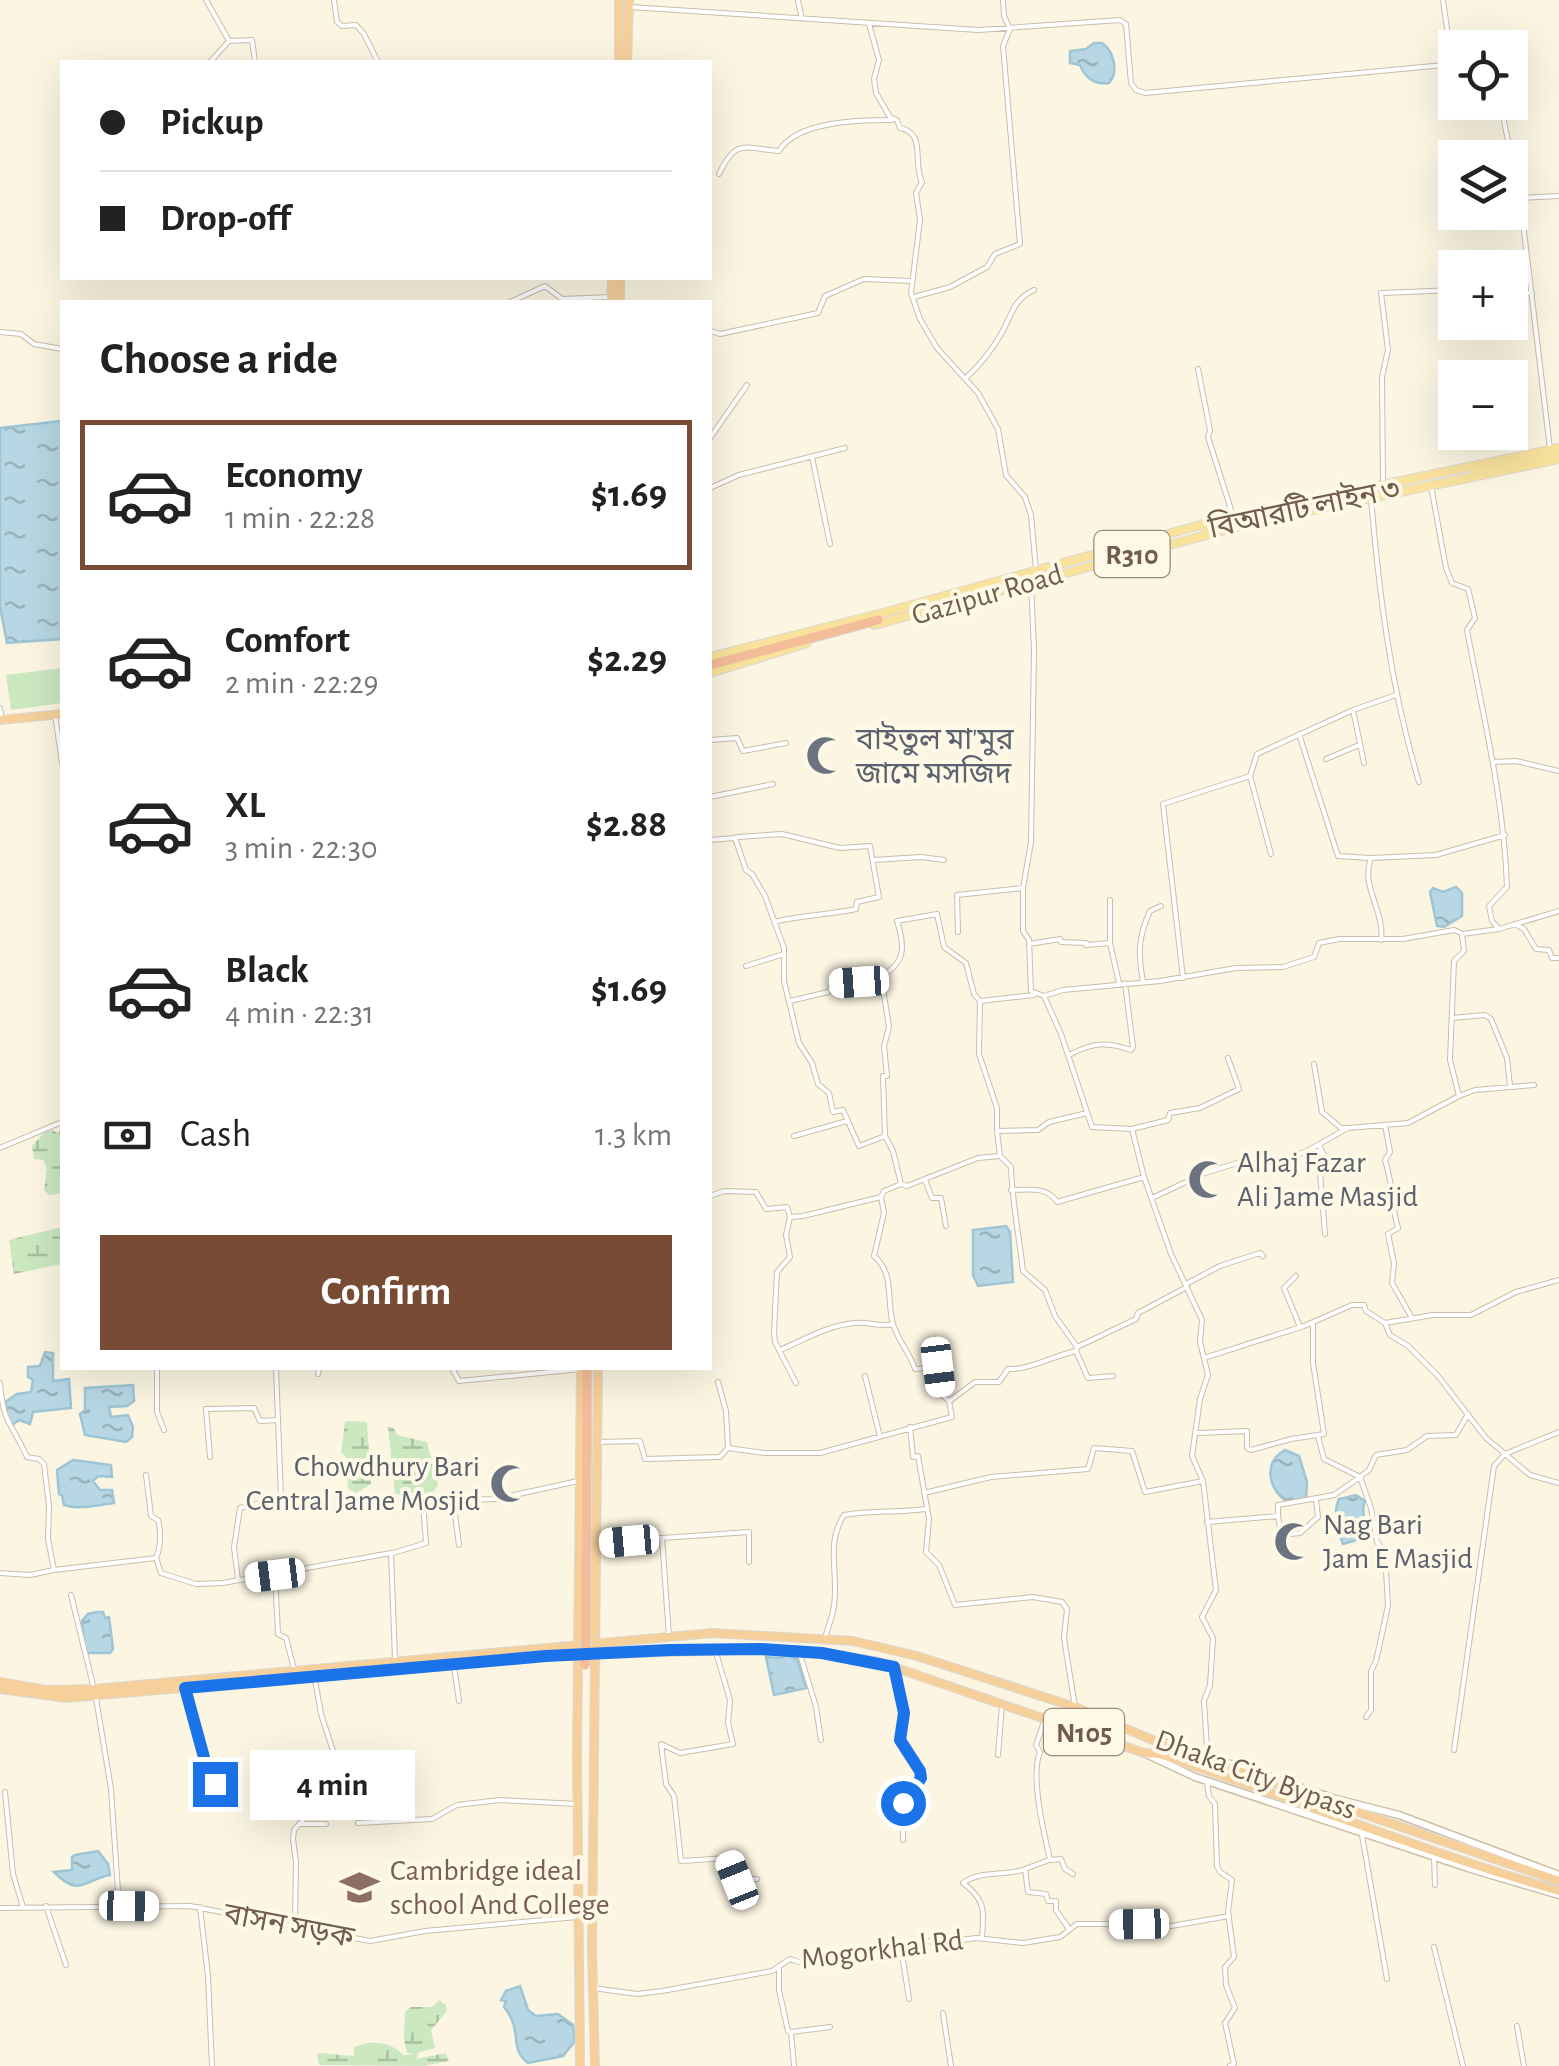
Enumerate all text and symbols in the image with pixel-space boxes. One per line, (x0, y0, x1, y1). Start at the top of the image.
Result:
map controls (1438, 30, 1528, 450)
button: locate (1438, 30, 1528, 120)
text: Pickup (160, 104, 264, 142)
button: layers (1438, 140, 1528, 230)
text: Drop-off (160, 200, 291, 238)
button: + (1438, 250, 1528, 340)
text: Choose a ride (100, 337, 338, 382)
button: − (1438, 360, 1528, 450)
icon: car (105, 450, 195, 540)
text: Economy (225, 457, 363, 495)
street label: বিআরটি লাইন ৩ (1204, 470, 1402, 544)
text: $1.69 (591, 476, 667, 514)
text: 1 min · 22:28 (225, 502, 375, 534)
road number: R310 (1094, 531, 1170, 577)
street label: Gazipur Road (908, 559, 1066, 631)
icon: car (105, 615, 195, 705)
text: Comfort (225, 622, 350, 660)
text: $2.29 (587, 641, 667, 679)
text: 2 min · 22:29 (225, 667, 379, 699)
place label: বাইতুল মা'মুর জামে মসজিদ (855, 721, 1015, 789)
mosque icon: বাইতুল মা'মুর জামে মসজিদ (805, 735, 847, 777)
icon: car (105, 780, 195, 870)
text: XL (225, 787, 265, 825)
text: $2.88 (586, 806, 667, 844)
text: 3 min · 22:30 (225, 832, 378, 864)
icon: car (105, 945, 195, 1035)
text: Black (225, 952, 309, 990)
car (828, 965, 890, 999)
text: $1.69 (591, 971, 667, 1009)
text: 4 min · 22:31 (225, 997, 374, 1029)
icon: cash (100, 1108, 155, 1163)
text: Cash (180, 1116, 251, 1154)
text: 1.3 km (595, 1119, 672, 1151)
place label: Alhaj Fazar Ali Jame Masjid (1237, 1148, 1418, 1212)
mosque icon: Alhaj Fazar Ali Jame Masjid (1186, 1158, 1228, 1200)
button: Confirm (100, 1235, 672, 1350)
car (919, 1335, 957, 1399)
place label: Chowdhury Bari Central Jame Mosjid (246, 1452, 480, 1516)
mosque icon: Chowdhury Bari Central Jame Mosjid (489, 1462, 531, 1504)
place label: Nag Bari Jam E Masjid (1323, 1510, 1473, 1574)
mosque icon: Nag Bari Jam E Masjid (1272, 1520, 1314, 1562)
car (598, 1523, 660, 1559)
car (243, 1556, 307, 1594)
road number: N105 (1044, 1709, 1124, 1755)
street label: Dhaka City Bypass (1151, 1725, 1360, 1825)
callout: 4 min (250, 1749, 415, 1819)
route end (193, 1762, 238, 1807)
text: 4 min (296, 1769, 369, 1801)
route start (881, 1781, 926, 1826)
car (712, 1847, 762, 1913)
place label: Cambridge ideal school And College (390, 1856, 610, 1920)
school or university icon: Cambridge ideal school And College (339, 1866, 381, 1908)
car (99, 1890, 159, 1922)
street label: বাসন সড়ক (220, 1898, 357, 1953)
car (1109, 1908, 1169, 1940)
street label: Mogorkhal Rd (799, 1925, 965, 1975)

